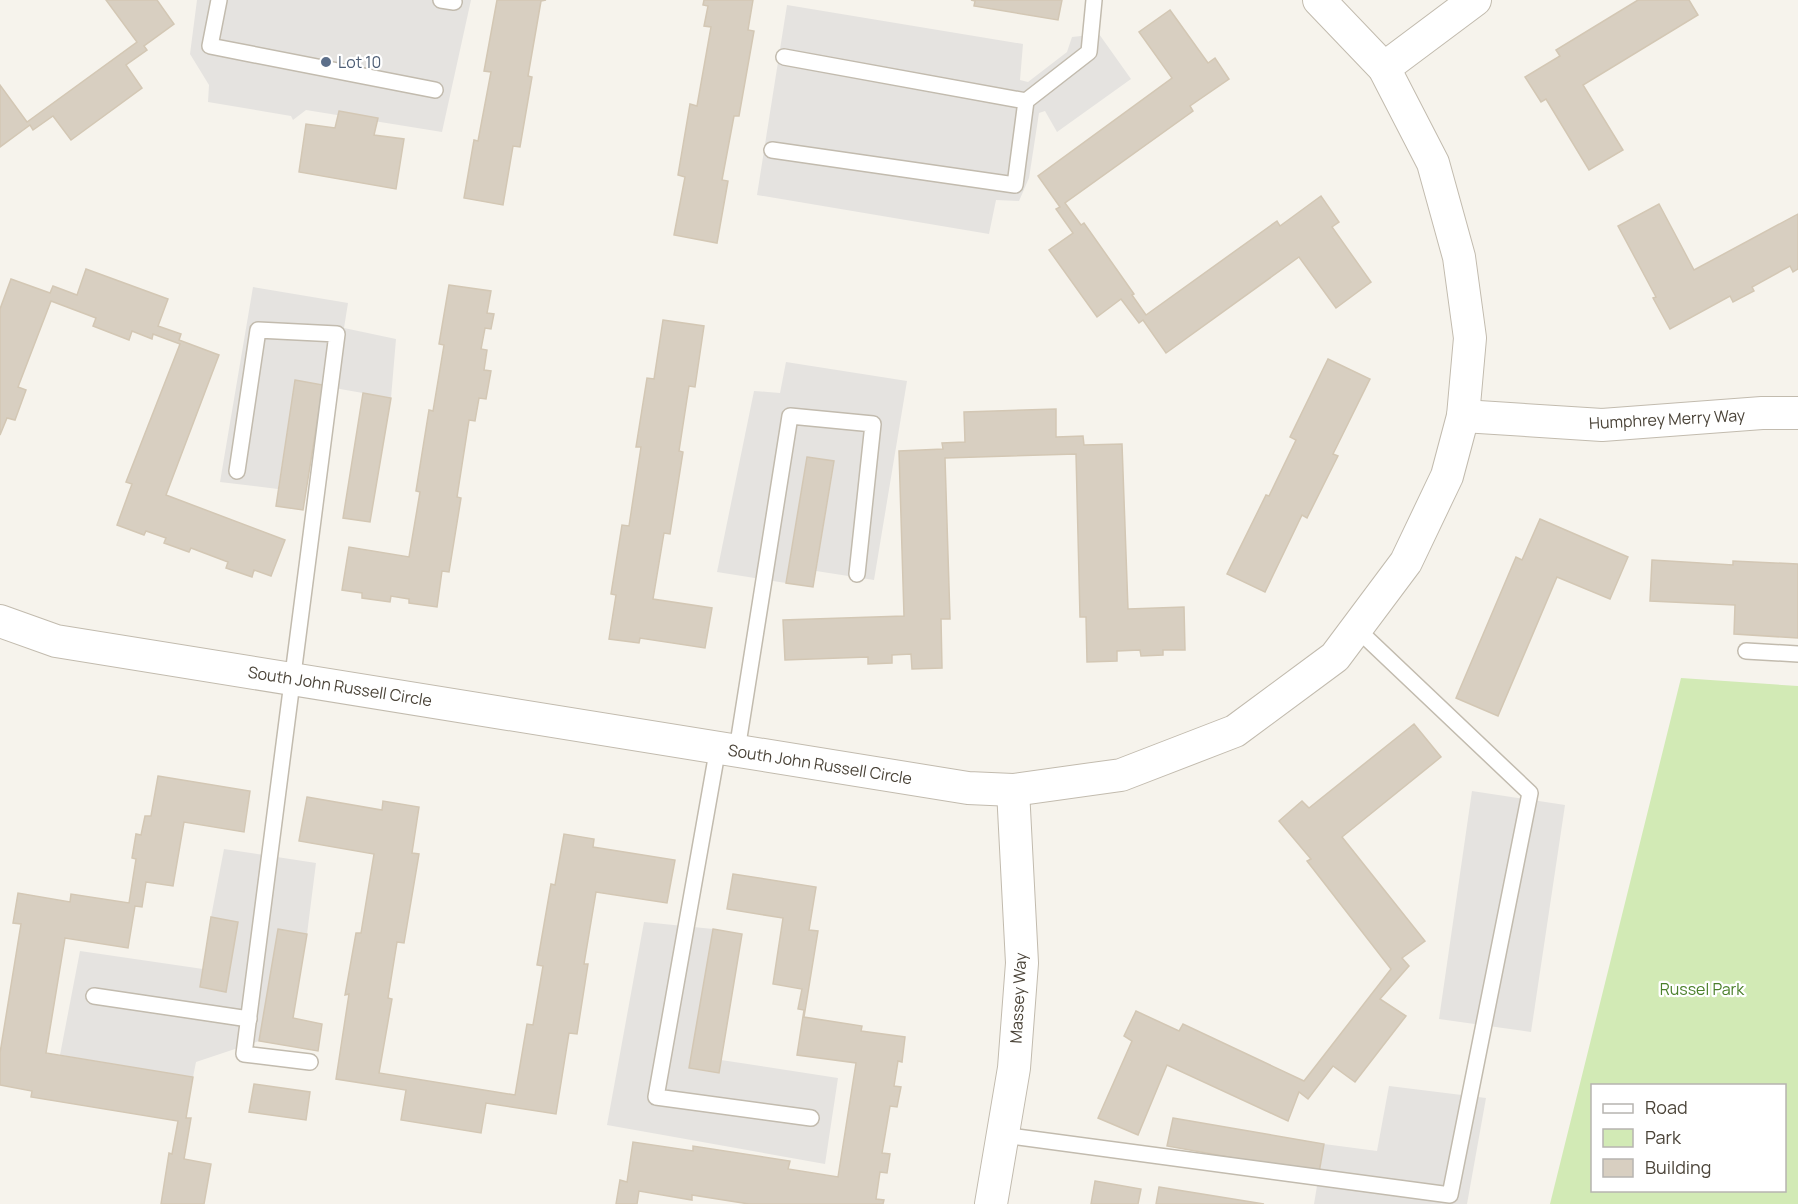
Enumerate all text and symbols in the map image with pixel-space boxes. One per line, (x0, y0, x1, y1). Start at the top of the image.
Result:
place label: Lot 10 (338, 51, 381, 73)
marker: Lot 10 (319, 55, 333, 69)
street label: Humphrey Merry Way (1588, 404, 1746, 434)
street label: South John Russell Circle (246, 661, 434, 711)
street label: South John Russell Circle (726, 739, 914, 789)
street label: Massey Way (1005, 951, 1031, 1044)
park label: Russel Park (1660, 978, 1745, 1000)
legend (1591, 1084, 1786, 1192)
text: Road (1645, 1095, 1688, 1119)
text: Park (1645, 1125, 1682, 1149)
text: Building (1645, 1155, 1711, 1179)

